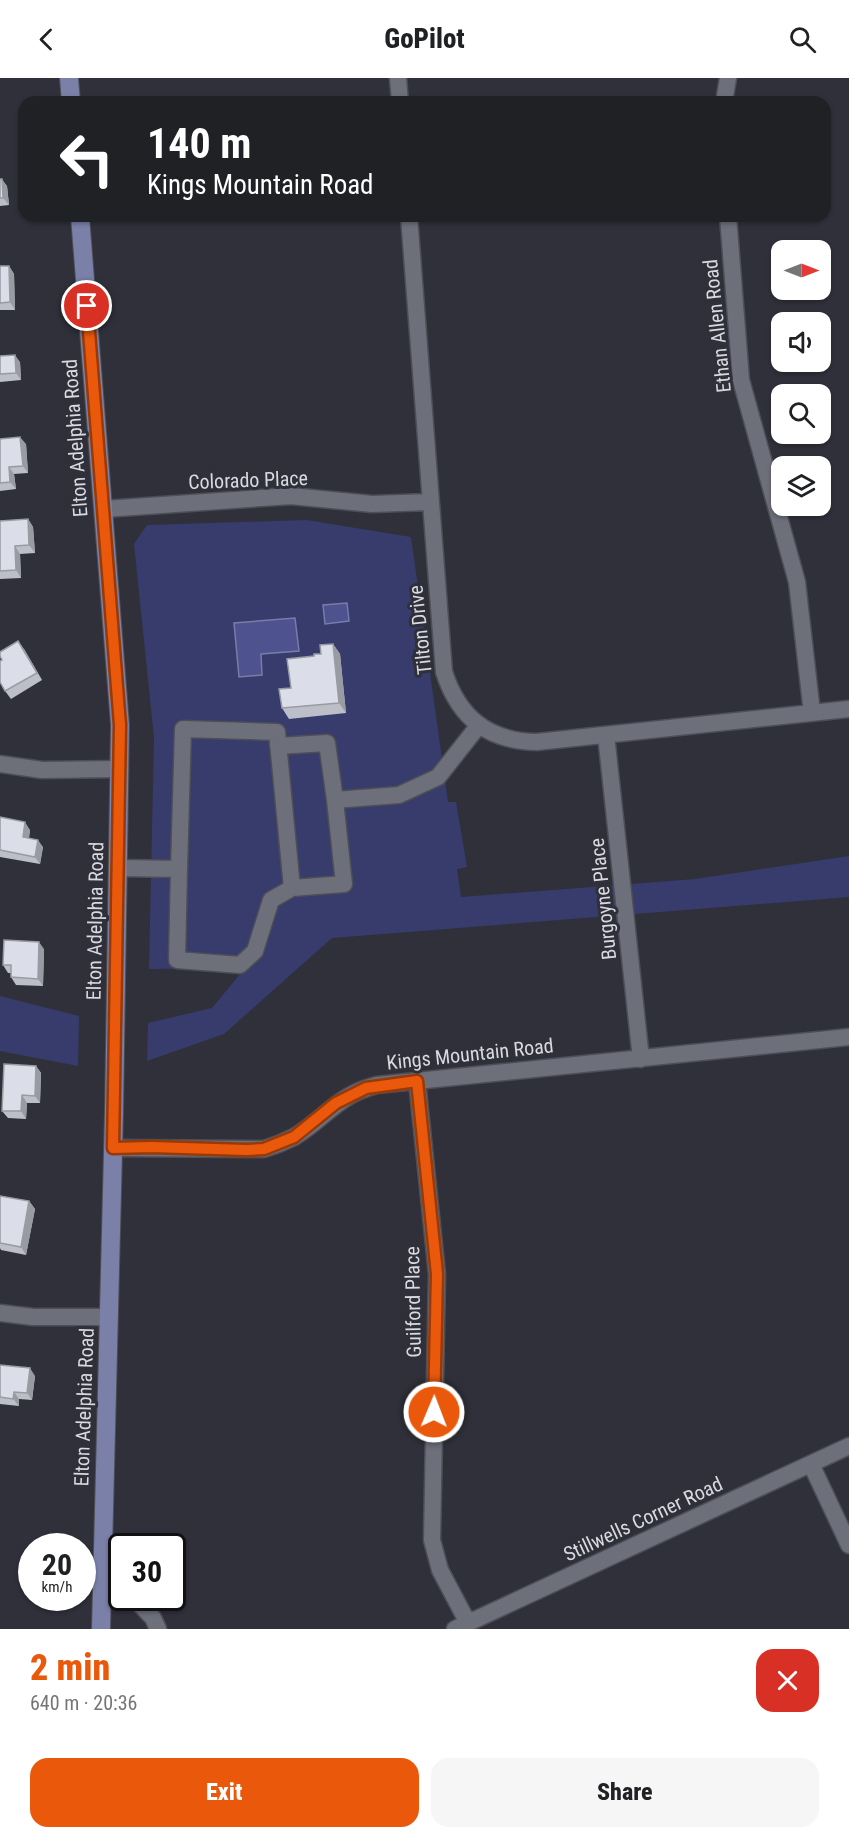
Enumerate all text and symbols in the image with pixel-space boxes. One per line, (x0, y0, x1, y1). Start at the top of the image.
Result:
icon: back (30, 23, 63, 56)
text: GoPilot (384, 23, 465, 55)
icon: search (786, 23, 819, 56)
text: 140 m (147, 119, 252, 168)
icon: left (48, 120, 126, 198)
text: Kings Mountain Road (147, 169, 374, 201)
north arrow (771, 240, 831, 300)
map controls (771, 240, 831, 516)
street label: Ethan Allen Road (698, 258, 736, 394)
pin (61, 280, 112, 331)
icon: arrive (70, 289, 103, 322)
button: sound (771, 312, 831, 372)
street label: Elton Adelphia Road (58, 358, 92, 518)
button: search (771, 384, 831, 444)
button: layers (771, 456, 831, 516)
street label: Colorado Place (188, 466, 308, 494)
street label: Tilton Drive (403, 584, 437, 676)
street label: Burgoyne Place (585, 837, 621, 961)
street label: Elton Adelphia Road (82, 842, 108, 1000)
street label: Kings Mountain Road (385, 1033, 555, 1075)
street label: Guilford Place (400, 1246, 426, 1358)
street label: Elton Adelphia Road (69, 1327, 99, 1487)
position arrow (402, 1380, 466, 1444)
street label: Stillwells Corner Road (560, 1472, 726, 1566)
speed limit sign: 30 (108, 1533, 186, 1611)
text: 20 (42, 1547, 72, 1582)
text: km/h (42, 1578, 72, 1596)
text: 2 min (30, 1647, 110, 1689)
button: close (756, 1649, 819, 1712)
text: 640 m · 20:36 (30, 1691, 137, 1715)
button: Exit (30, 1758, 419, 1827)
button: Share (431, 1758, 819, 1827)

